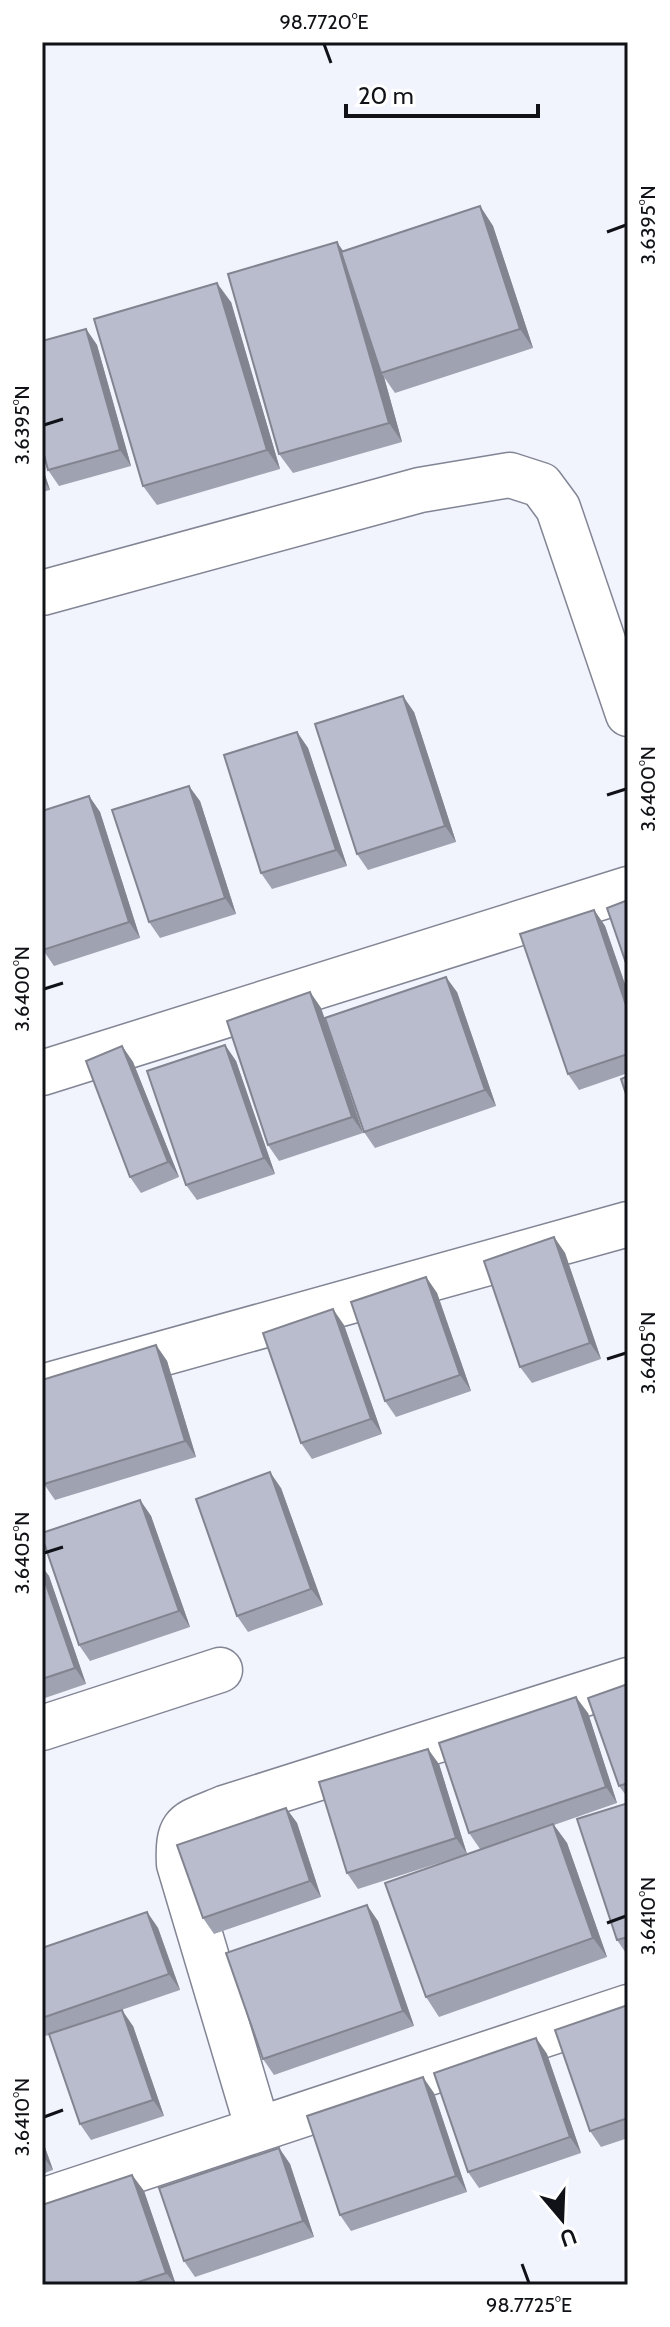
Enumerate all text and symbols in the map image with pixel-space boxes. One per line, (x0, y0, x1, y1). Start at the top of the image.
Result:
text: 98.7720°E (279, 10, 369, 34)
scale bar (346, 68, 538, 118)
text: 20 m (358, 81, 414, 110)
text: 3.6395°N (636, 185, 660, 265)
text: 3.6395°N (10, 385, 34, 465)
text: 3.6400°N (636, 746, 660, 832)
text: 3.6400°N (10, 946, 34, 1032)
text: 3.6405°N (636, 1312, 660, 1394)
text: 3.6405°N (10, 1512, 34, 1594)
text: 3.6410°N (636, 1877, 660, 1955)
text: 3.6410°N (10, 2078, 34, 2156)
north arrow (522, 2179, 602, 2259)
text: U (556, 2222, 580, 2253)
text: 98.7725°E (486, 2293, 572, 2317)

